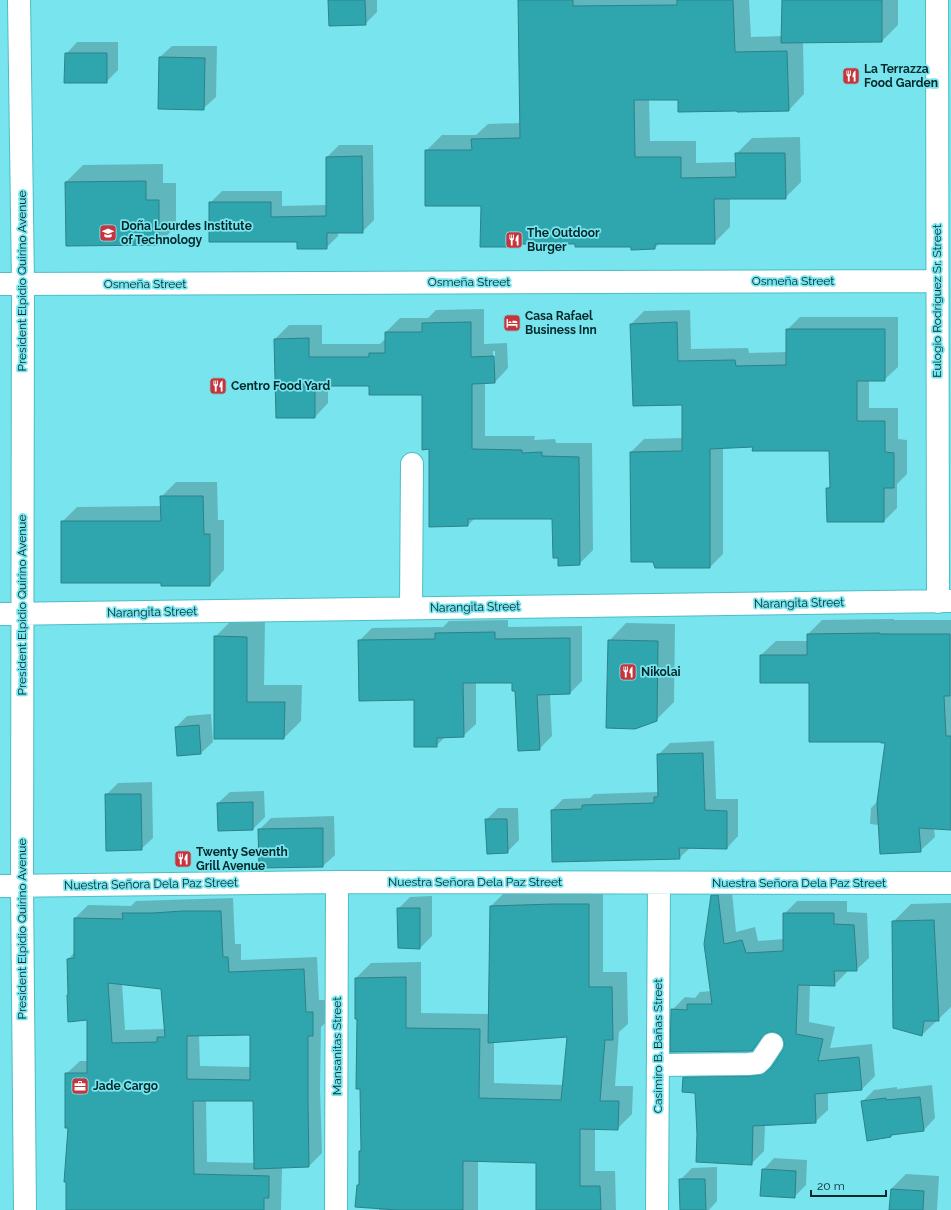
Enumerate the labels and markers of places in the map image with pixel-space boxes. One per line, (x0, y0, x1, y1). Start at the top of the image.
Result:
place label: La Terrazza Food Garden (864, 62, 938, 90)
restaurant icon: La Terrazza Food Garden (841, 66, 861, 86)
place label: Doña Lourdes Institute of Technology (121, 219, 252, 247)
school or university icon: Doña Lourdes Institute of Technology (98, 223, 118, 243)
place label: The Outdoor Burger (527, 226, 600, 254)
restaurant icon: The Outdoor Burger (504, 230, 524, 250)
place label: Casa Rafael Business Inn (525, 309, 597, 337)
hotel icon: Casa Rafael Business Inn (502, 313, 522, 333)
restaurant icon: Centro Food Yard (208, 376, 228, 396)
place label: Centro Food Yard (231, 379, 331, 393)
restaurant icon: Nikolai (618, 662, 638, 682)
place label: Nikolai (641, 665, 681, 679)
place label: Twenty Seventh Grill Avenue (196, 845, 288, 873)
restaurant icon: Twenty Seventh Grill Avenue (173, 849, 193, 869)
office icon: Jade Cargo (70, 1076, 90, 1096)
place label: Jade Cargo (93, 1079, 158, 1093)

